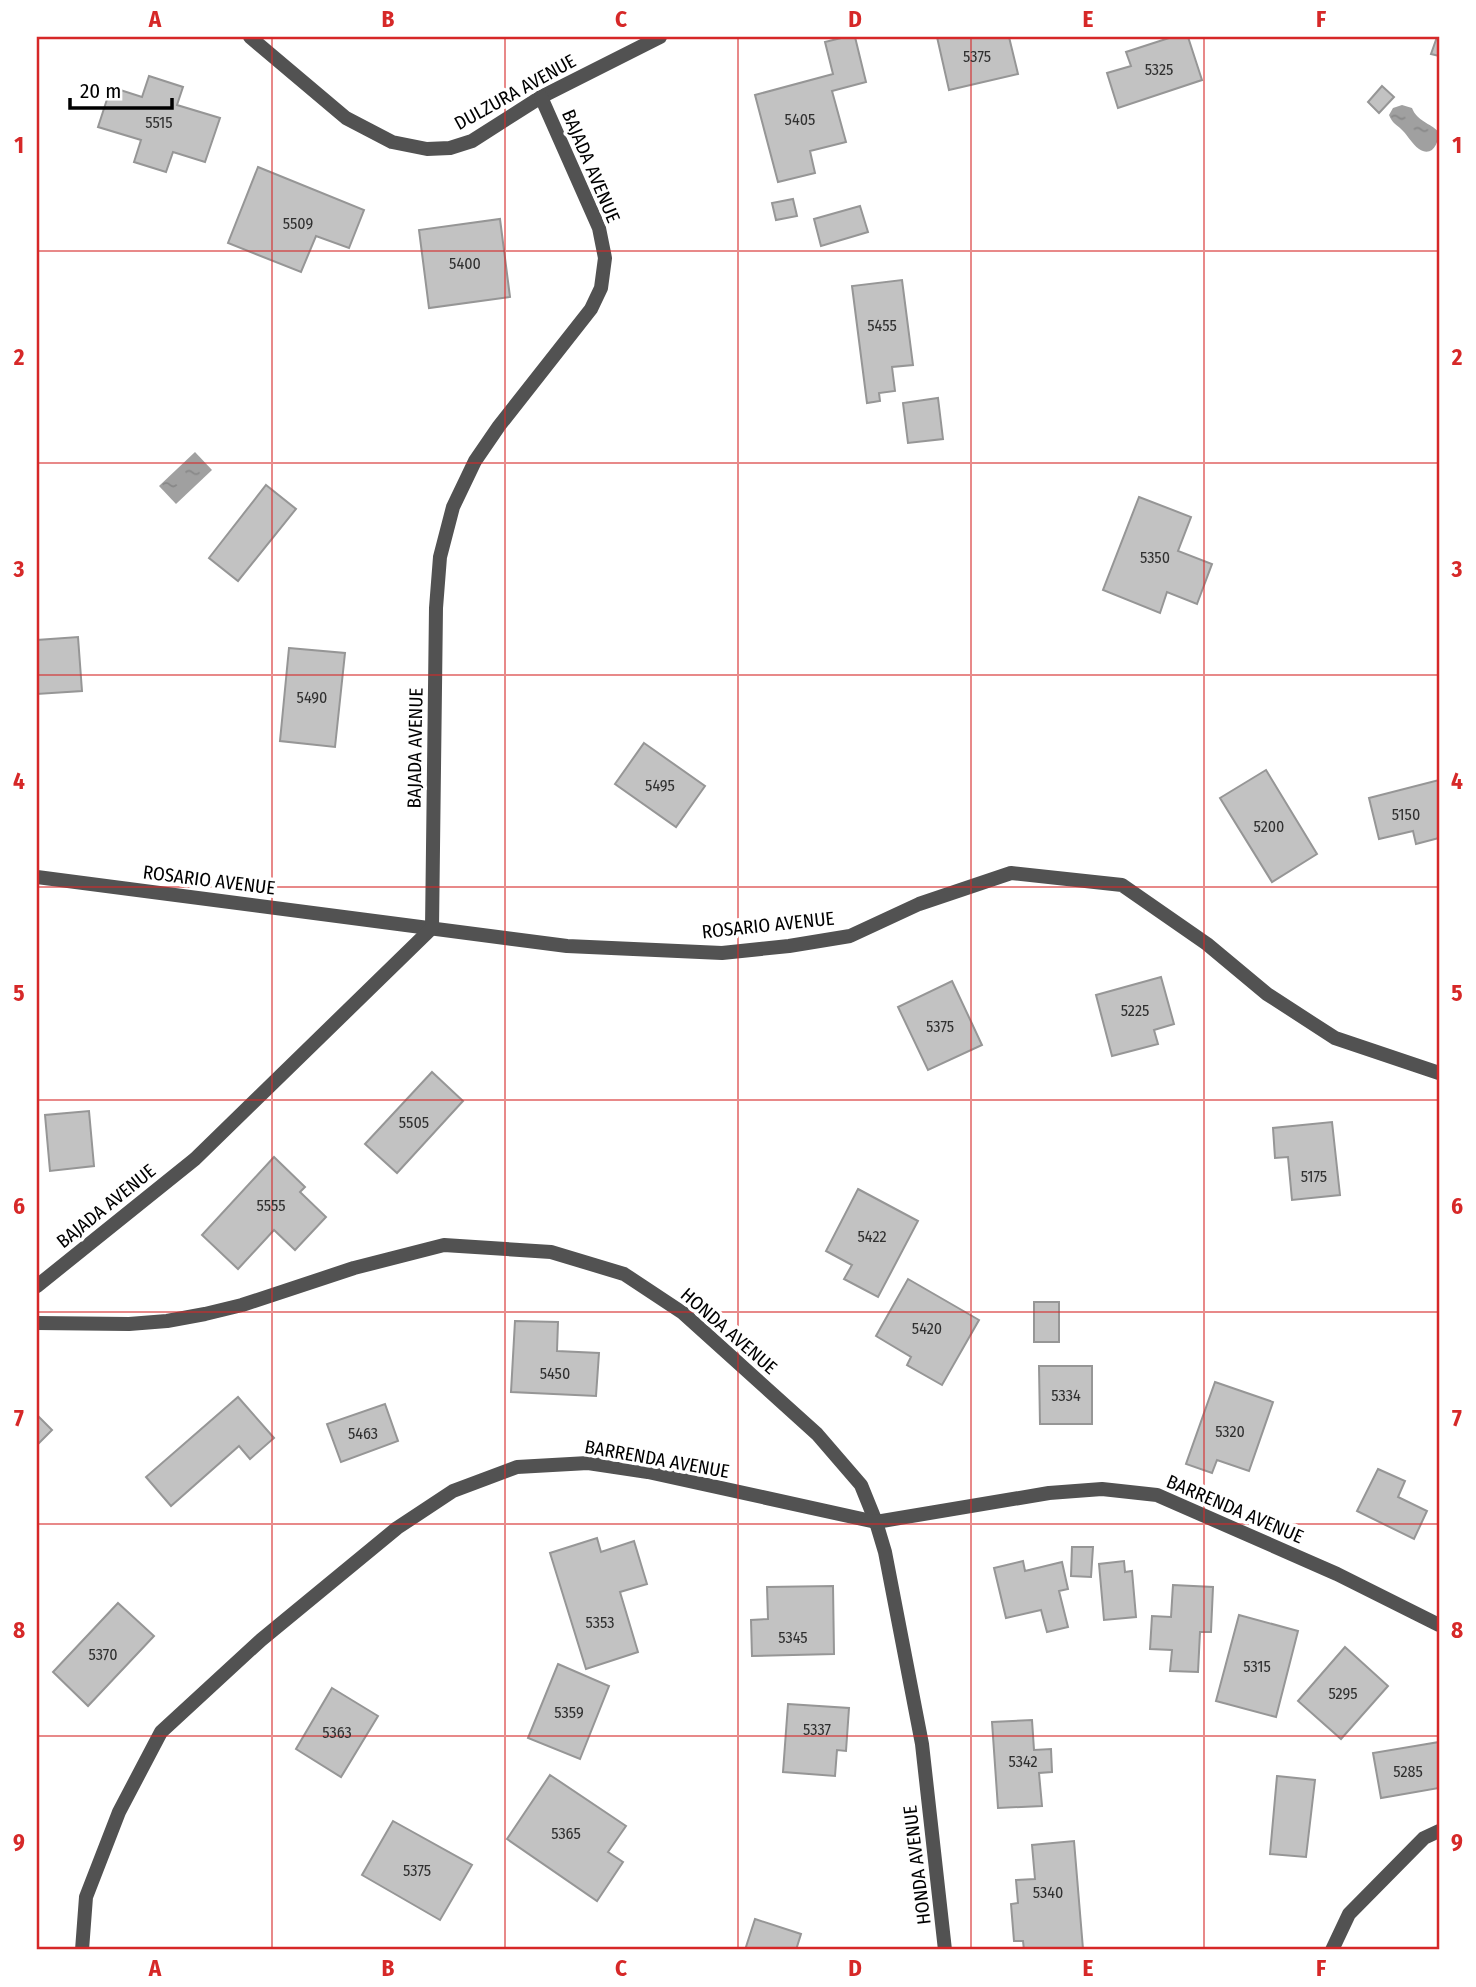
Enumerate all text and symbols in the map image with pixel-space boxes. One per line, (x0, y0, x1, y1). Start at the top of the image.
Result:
text: A (148, 5, 162, 33)
text: B (382, 5, 395, 33)
text: C (615, 5, 627, 33)
text: D (848, 5, 862, 33)
text: E (1083, 5, 1094, 33)
text: F (1316, 5, 1326, 33)
house number: 5375 (963, 47, 991, 66)
street label: DULZURA AVENUE (450, 49, 580, 135)
house number: 5325 (1145, 60, 1173, 79)
scale bar (70, 66, 172, 110)
text: 20 m (80, 78, 121, 104)
street label: BAJADA AVENUE (557, 106, 625, 226)
house number: 5405 (785, 110, 815, 129)
house number: 5515 (145, 113, 173, 132)
text: 1 (14, 131, 24, 159)
text: 1 (1452, 131, 1462, 159)
house number: 5509 (283, 214, 314, 233)
house number: 5400 (449, 254, 481, 273)
house number: 5455 (867, 316, 897, 335)
text: 2 (13, 343, 25, 371)
text: 2 (1451, 343, 1463, 371)
house number: 5350 (1140, 548, 1170, 567)
text: 3 (13, 555, 25, 583)
text: 3 (1451, 555, 1463, 583)
street label: BAJADA AVENUE (402, 687, 428, 809)
house number: 5490 (297, 688, 327, 707)
text: 4 (13, 767, 25, 795)
text: 4 (1451, 767, 1463, 795)
house number: 5495 (645, 776, 675, 795)
house number: 5150 (1392, 805, 1420, 824)
house number: 5200 (1254, 817, 1284, 836)
street label: ROSARIO AVENUE (142, 860, 277, 900)
street label: ROSARIO AVENUE (701, 907, 835, 943)
text: 5 (13, 979, 25, 1007)
text: 5 (1451, 979, 1463, 1007)
house number: 5225 (1121, 1001, 1149, 1020)
house number: 5375 (926, 1017, 954, 1036)
house number: 5505 (399, 1113, 429, 1132)
street label: BAJADA AVENUE (52, 1159, 160, 1253)
house number: 5175 (1301, 1167, 1327, 1186)
text: 6 (13, 1192, 25, 1220)
text: 6 (1451, 1192, 1463, 1220)
house number: 5555 (256, 1196, 286, 1215)
house number: 5422 (858, 1227, 887, 1246)
street label: HONDA AVENUE (676, 1283, 782, 1379)
house number: 5420 (912, 1319, 942, 1338)
house number: 5450 (540, 1364, 570, 1383)
house number: 5334 (1051, 1386, 1081, 1405)
text: 7 (14, 1404, 24, 1432)
text: 7 (1452, 1404, 1462, 1432)
house number: 5320 (1215, 1422, 1245, 1441)
house number: 5463 (348, 1424, 378, 1443)
street label: BARRENDA AVENUE (583, 1435, 731, 1483)
street label: BARRENDA AVENUE (1163, 1470, 1307, 1548)
house number: 5353 (586, 1613, 614, 1632)
text: 8 (13, 1616, 25, 1644)
text: 8 (1451, 1616, 1463, 1644)
house number: 5345 (778, 1628, 808, 1647)
house number: 5370 (88, 1645, 118, 1664)
house number: 5315 (1243, 1657, 1271, 1676)
house number: 5295 (1328, 1684, 1358, 1703)
house number: 5359 (554, 1703, 584, 1722)
house number: 5337 (803, 1720, 832, 1739)
house number: 5363 (322, 1723, 352, 1742)
house number: 5342 (1009, 1752, 1037, 1771)
house number: 5285 (1393, 1762, 1423, 1781)
street label: HONDA AVENUE (898, 1804, 936, 1926)
house number: 5365 (551, 1824, 581, 1843)
text: 9 (13, 1828, 25, 1856)
text: 9 (1451, 1828, 1463, 1856)
house number: 5375 (403, 1861, 431, 1880)
house number: 5340 (1033, 1883, 1063, 1902)
text: A (148, 1954, 162, 1982)
text: B (382, 1954, 395, 1982)
text: C (615, 1954, 627, 1982)
text: D (848, 1954, 862, 1982)
text: E (1083, 1954, 1094, 1982)
text: F (1316, 1954, 1326, 1982)

